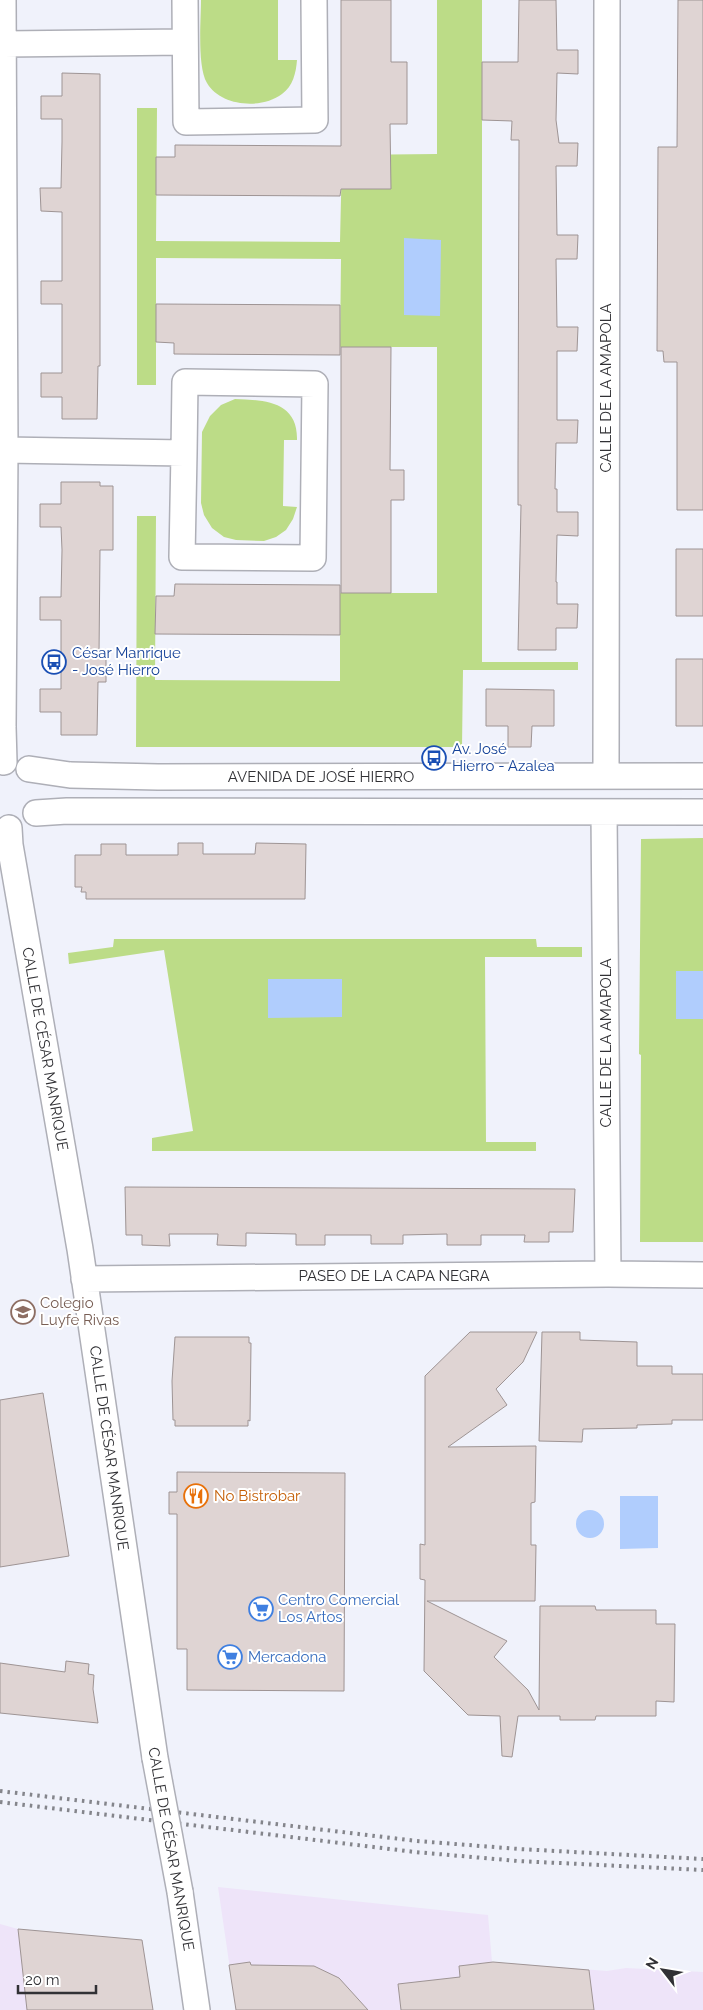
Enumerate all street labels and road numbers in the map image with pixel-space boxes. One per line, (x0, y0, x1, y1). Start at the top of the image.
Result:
street label: CALLE DE LA AMAPOLA (597, 303, 615, 473)
street label: AVENIDA DE JOSÉ HIERRO (228, 768, 414, 786)
street label: CALLE DE CÉSAR MANRIQUE (18, 946, 72, 1152)
street label: CALLE DE LA AMAPOLA (597, 958, 615, 1128)
street label: PASEO DE LA CAPA NEGRA (298, 1267, 490, 1285)
street label: CALLE DE CÉSAR MANRIQUE (86, 1344, 132, 1552)
street label: CALLE DE CÉSAR MANRIQUE (144, 1746, 198, 1952)

